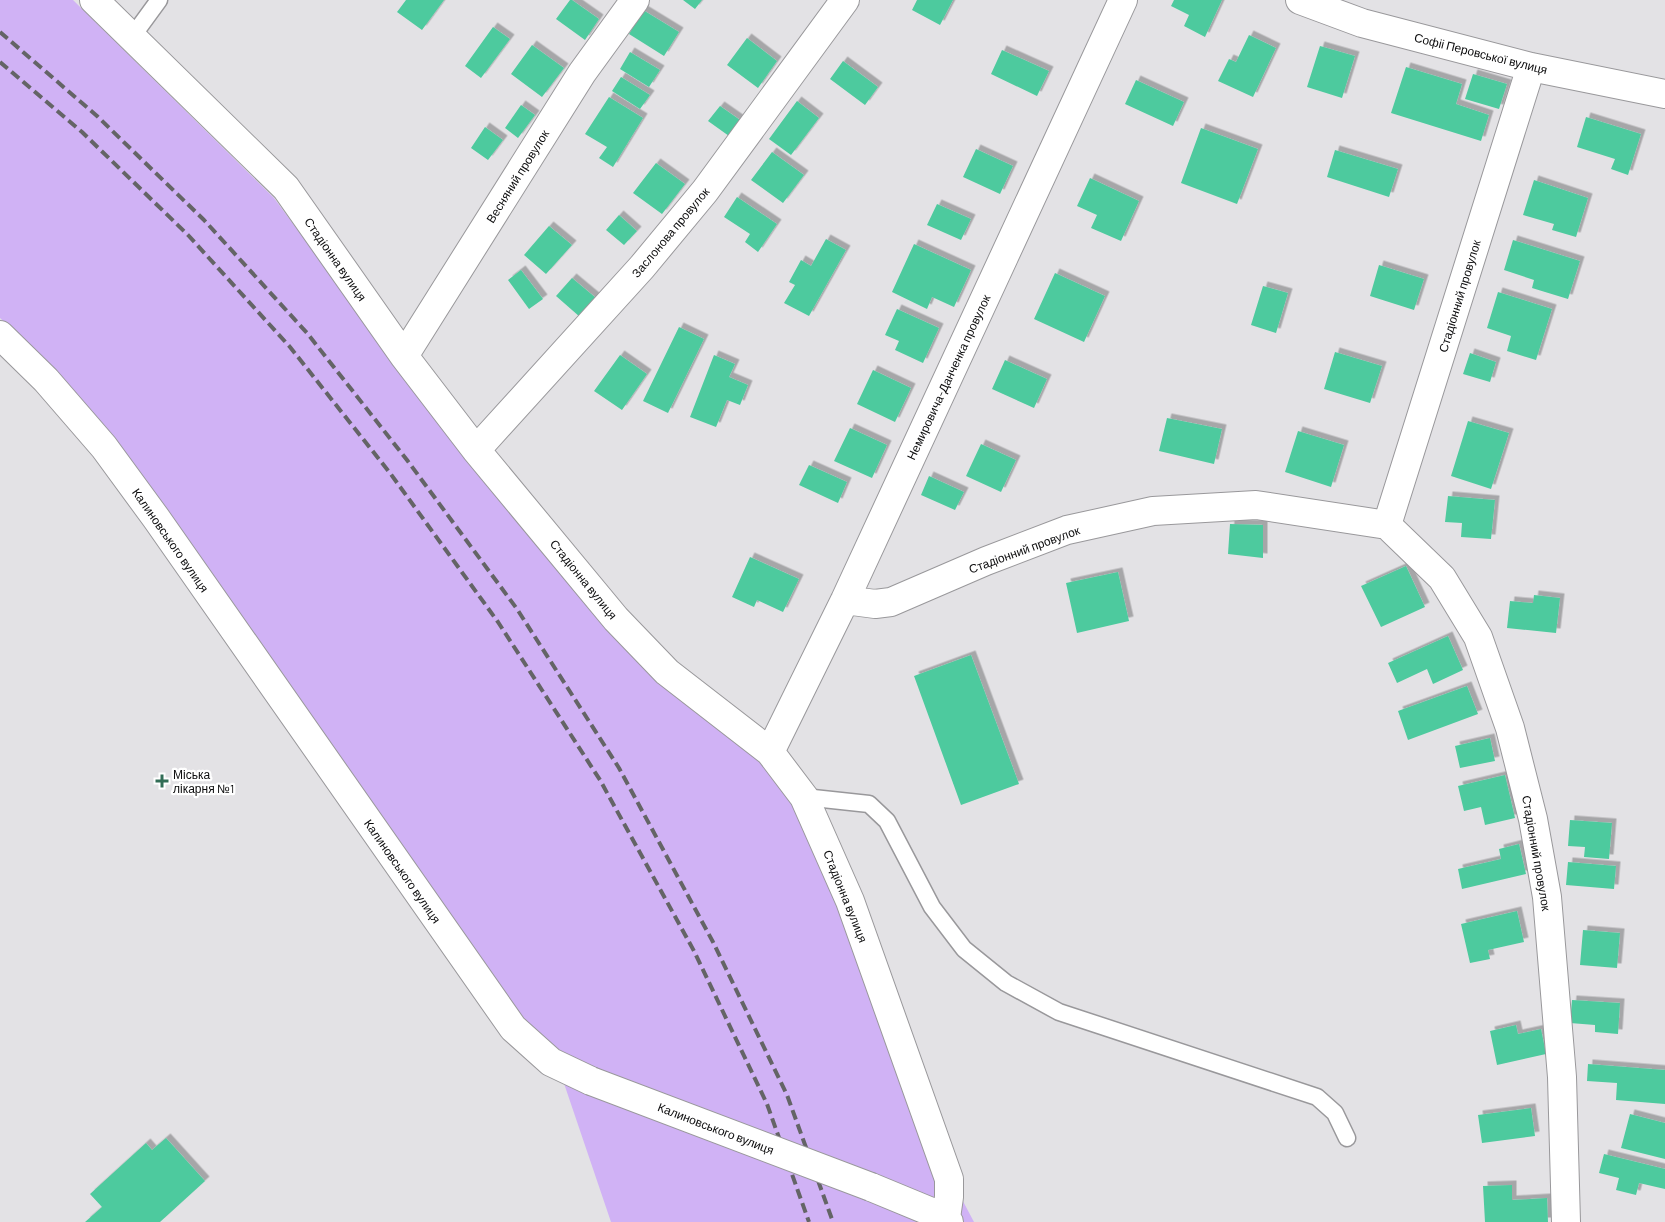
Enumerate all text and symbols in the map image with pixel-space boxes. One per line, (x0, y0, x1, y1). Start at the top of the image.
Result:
street label: Софіі Перовської вулиця (1413, 30, 1549, 77)
street label: Весняний провулок (483, 126, 553, 226)
street label: Заслонова провулок (628, 184, 713, 280)
street label: Стадіонна вулиця (301, 215, 370, 304)
street label: Стадіонний провулок (1435, 237, 1484, 354)
street label: Немировича-Данченка провулок (903, 291, 994, 462)
street label: Калиновського вулиця (129, 485, 212, 595)
street label: Стадіонний провулок (967, 522, 1082, 577)
street label: Стадіонна вулиця (547, 536, 620, 622)
place label: Міська лікарня №1 (173, 767, 234, 796)
marker: Міська лікарня №1 (155, 774, 169, 788)
street label: Стадіонний провулок (1519, 794, 1554, 913)
street label: Калиновського вулиця (361, 816, 444, 926)
street label: Стадіонна вулиця (820, 848, 871, 945)
street label: Калиновського вулиця (656, 1099, 776, 1158)

